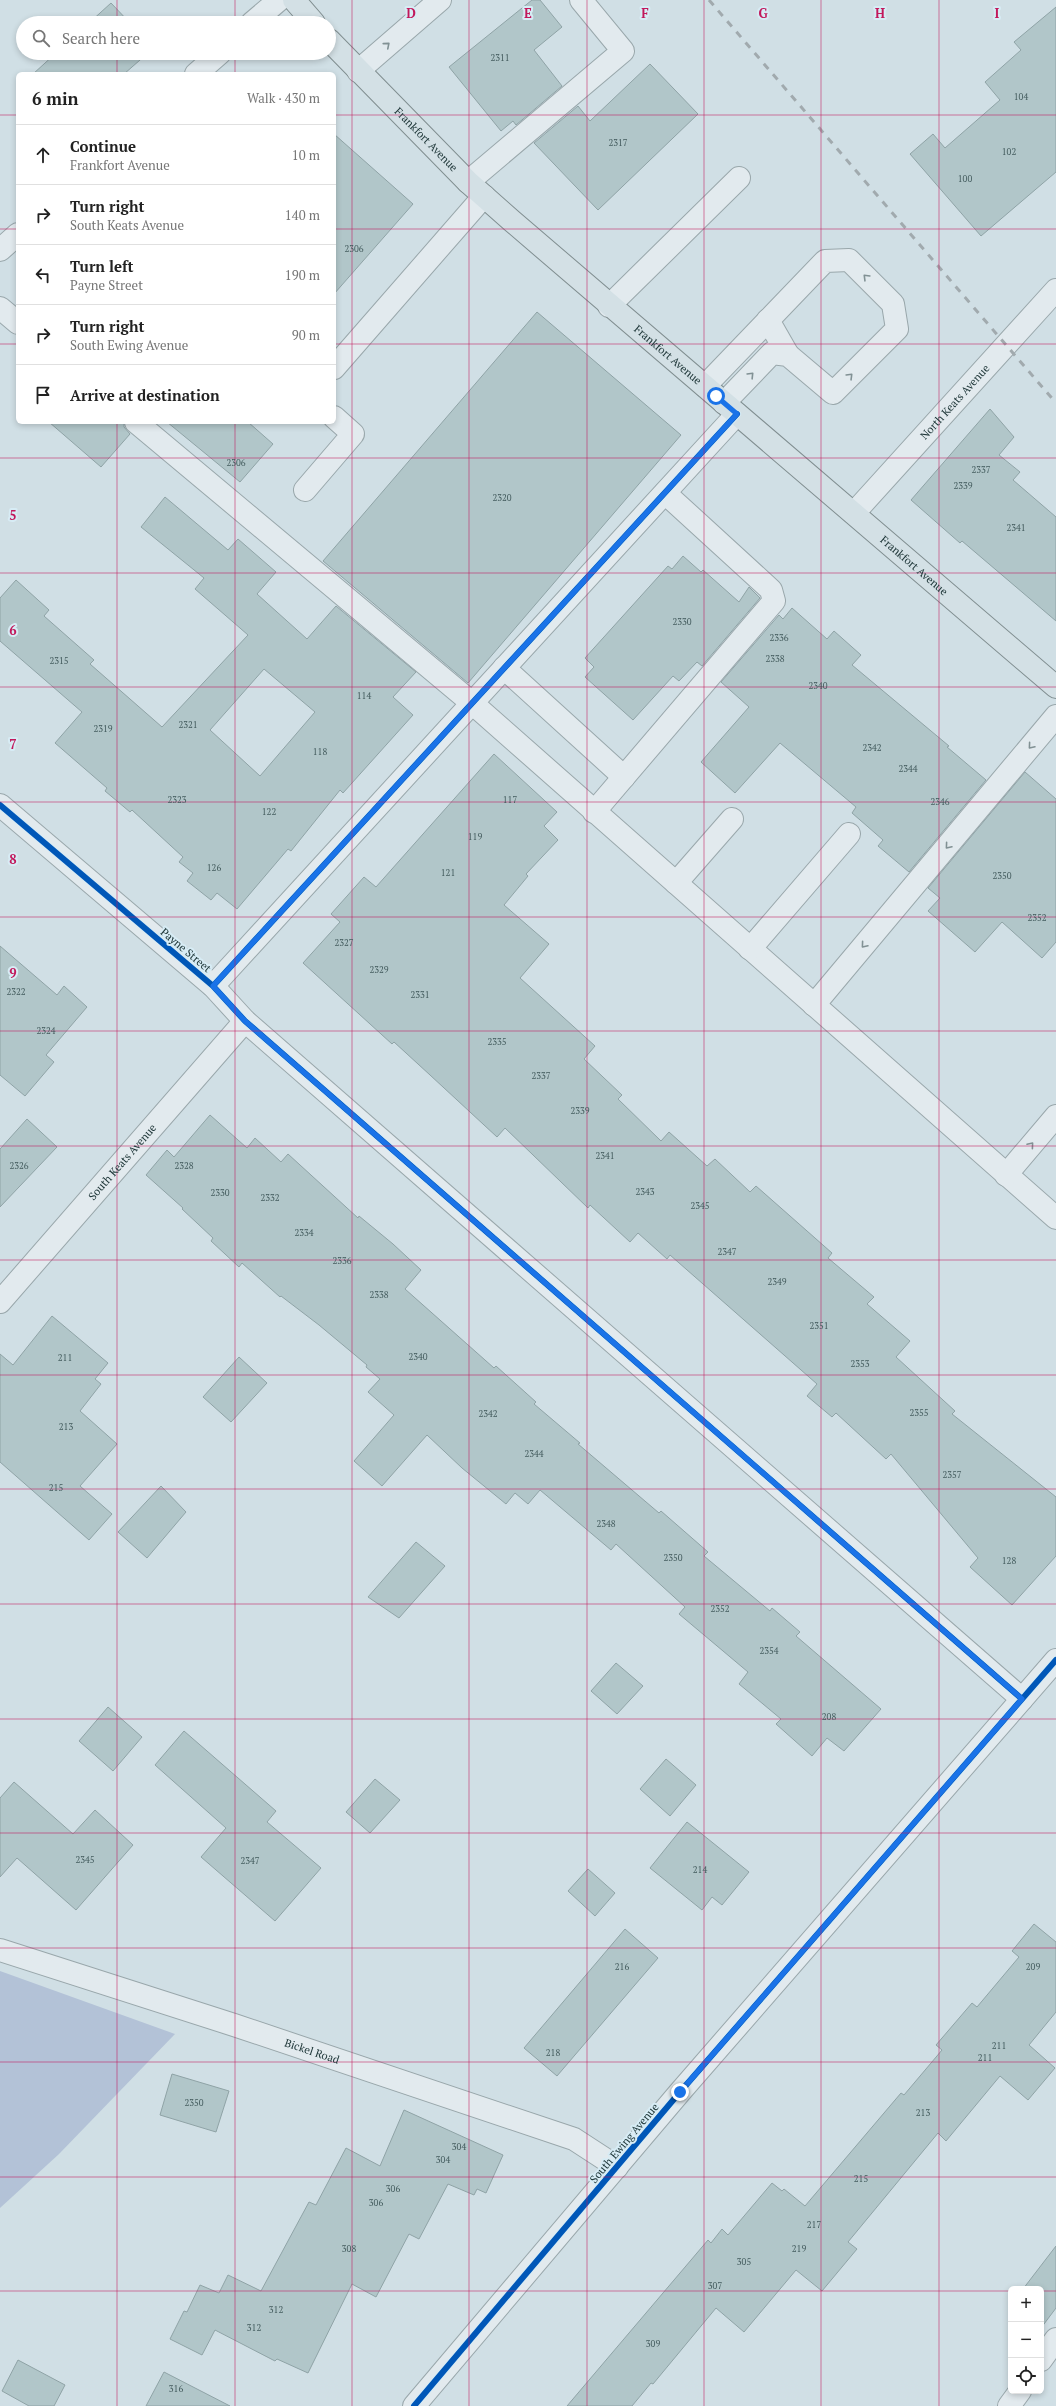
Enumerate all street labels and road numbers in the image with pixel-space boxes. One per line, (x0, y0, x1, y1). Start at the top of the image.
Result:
street label: Frankfort Avenue (392, 104, 461, 175)
street label: Frankfort Avenue (631, 322, 705, 388)
street label: North Keats Avenue (917, 361, 993, 442)
street label: Frankfort Avenue (877, 533, 951, 599)
street label: Payne Street (158, 925, 214, 975)
street label: South Keats Avenue (85, 1120, 160, 1203)
street label: Bickel Road (283, 2035, 341, 2067)
street label: South Ewing Avenue (586, 2100, 662, 2186)

